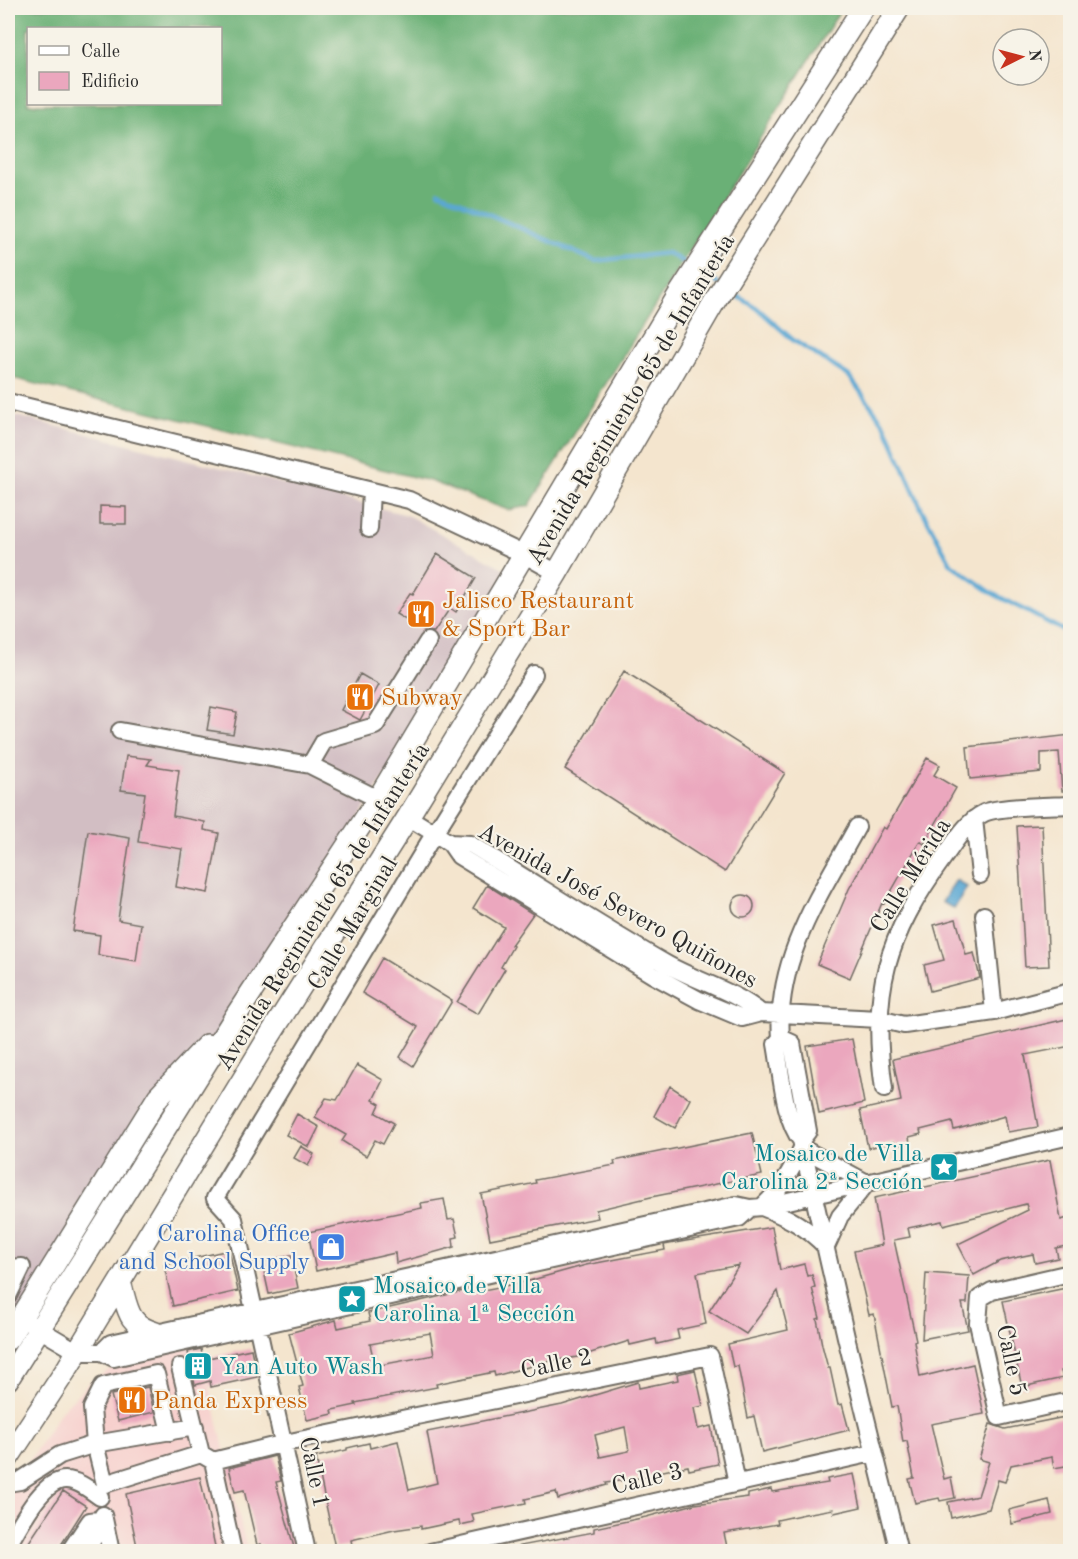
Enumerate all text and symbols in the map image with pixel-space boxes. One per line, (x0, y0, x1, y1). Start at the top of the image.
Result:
legend (27, 27, 222, 105)
north arrow (991, 27, 1051, 87)
text: Calle (81, 43, 120, 61)
text: N (1025, 49, 1043, 63)
text: Edificio (81, 73, 139, 91)
street label: Avenida Regimiento 65 de Infantería (523, 230, 740, 570)
place label: Jalisco Restaurant & Sport Bar (442, 590, 634, 642)
restaurant icon: Jalisco Restaurant & Sport Bar (405, 598, 437, 630)
restaurant icon: Subway (344, 681, 376, 713)
place label: Subway (381, 687, 463, 711)
street label: Avenida Regimiento 65 de Infantería (212, 739, 435, 1075)
street label: Calle Mérida (867, 814, 957, 938)
street label: Avenida José Severo Quiñones (473, 820, 761, 994)
street label: Calle Marginal (304, 853, 403, 995)
place label: Mosaico de Villa Carolina 2ª Sección (721, 1143, 923, 1195)
place icon: Mosaico de Villa Carolina 2ª Sección (928, 1151, 960, 1183)
place label: Carolina Office and School Supply (119, 1223, 310, 1275)
shop icon: Carolina Office and School Supply (315, 1231, 347, 1263)
place label: Mosaico de Villa Carolina 1ª Sección (373, 1275, 575, 1327)
place icon: Mosaico de Villa Carolina 1ª Sección (336, 1283, 368, 1315)
street label: Calle 5 (991, 1322, 1029, 1398)
street label: Calle 2 (518, 1346, 594, 1384)
building icon: Yan Auto Wash (182, 1350, 214, 1382)
place label: Yan Auto Wash (219, 1356, 384, 1380)
restaurant icon: Panda Express (116, 1384, 148, 1416)
place label: Panda Express (153, 1390, 307, 1414)
street label: Calle 1 (294, 1434, 332, 1510)
street label: Calle 3 (609, 1460, 686, 1500)

